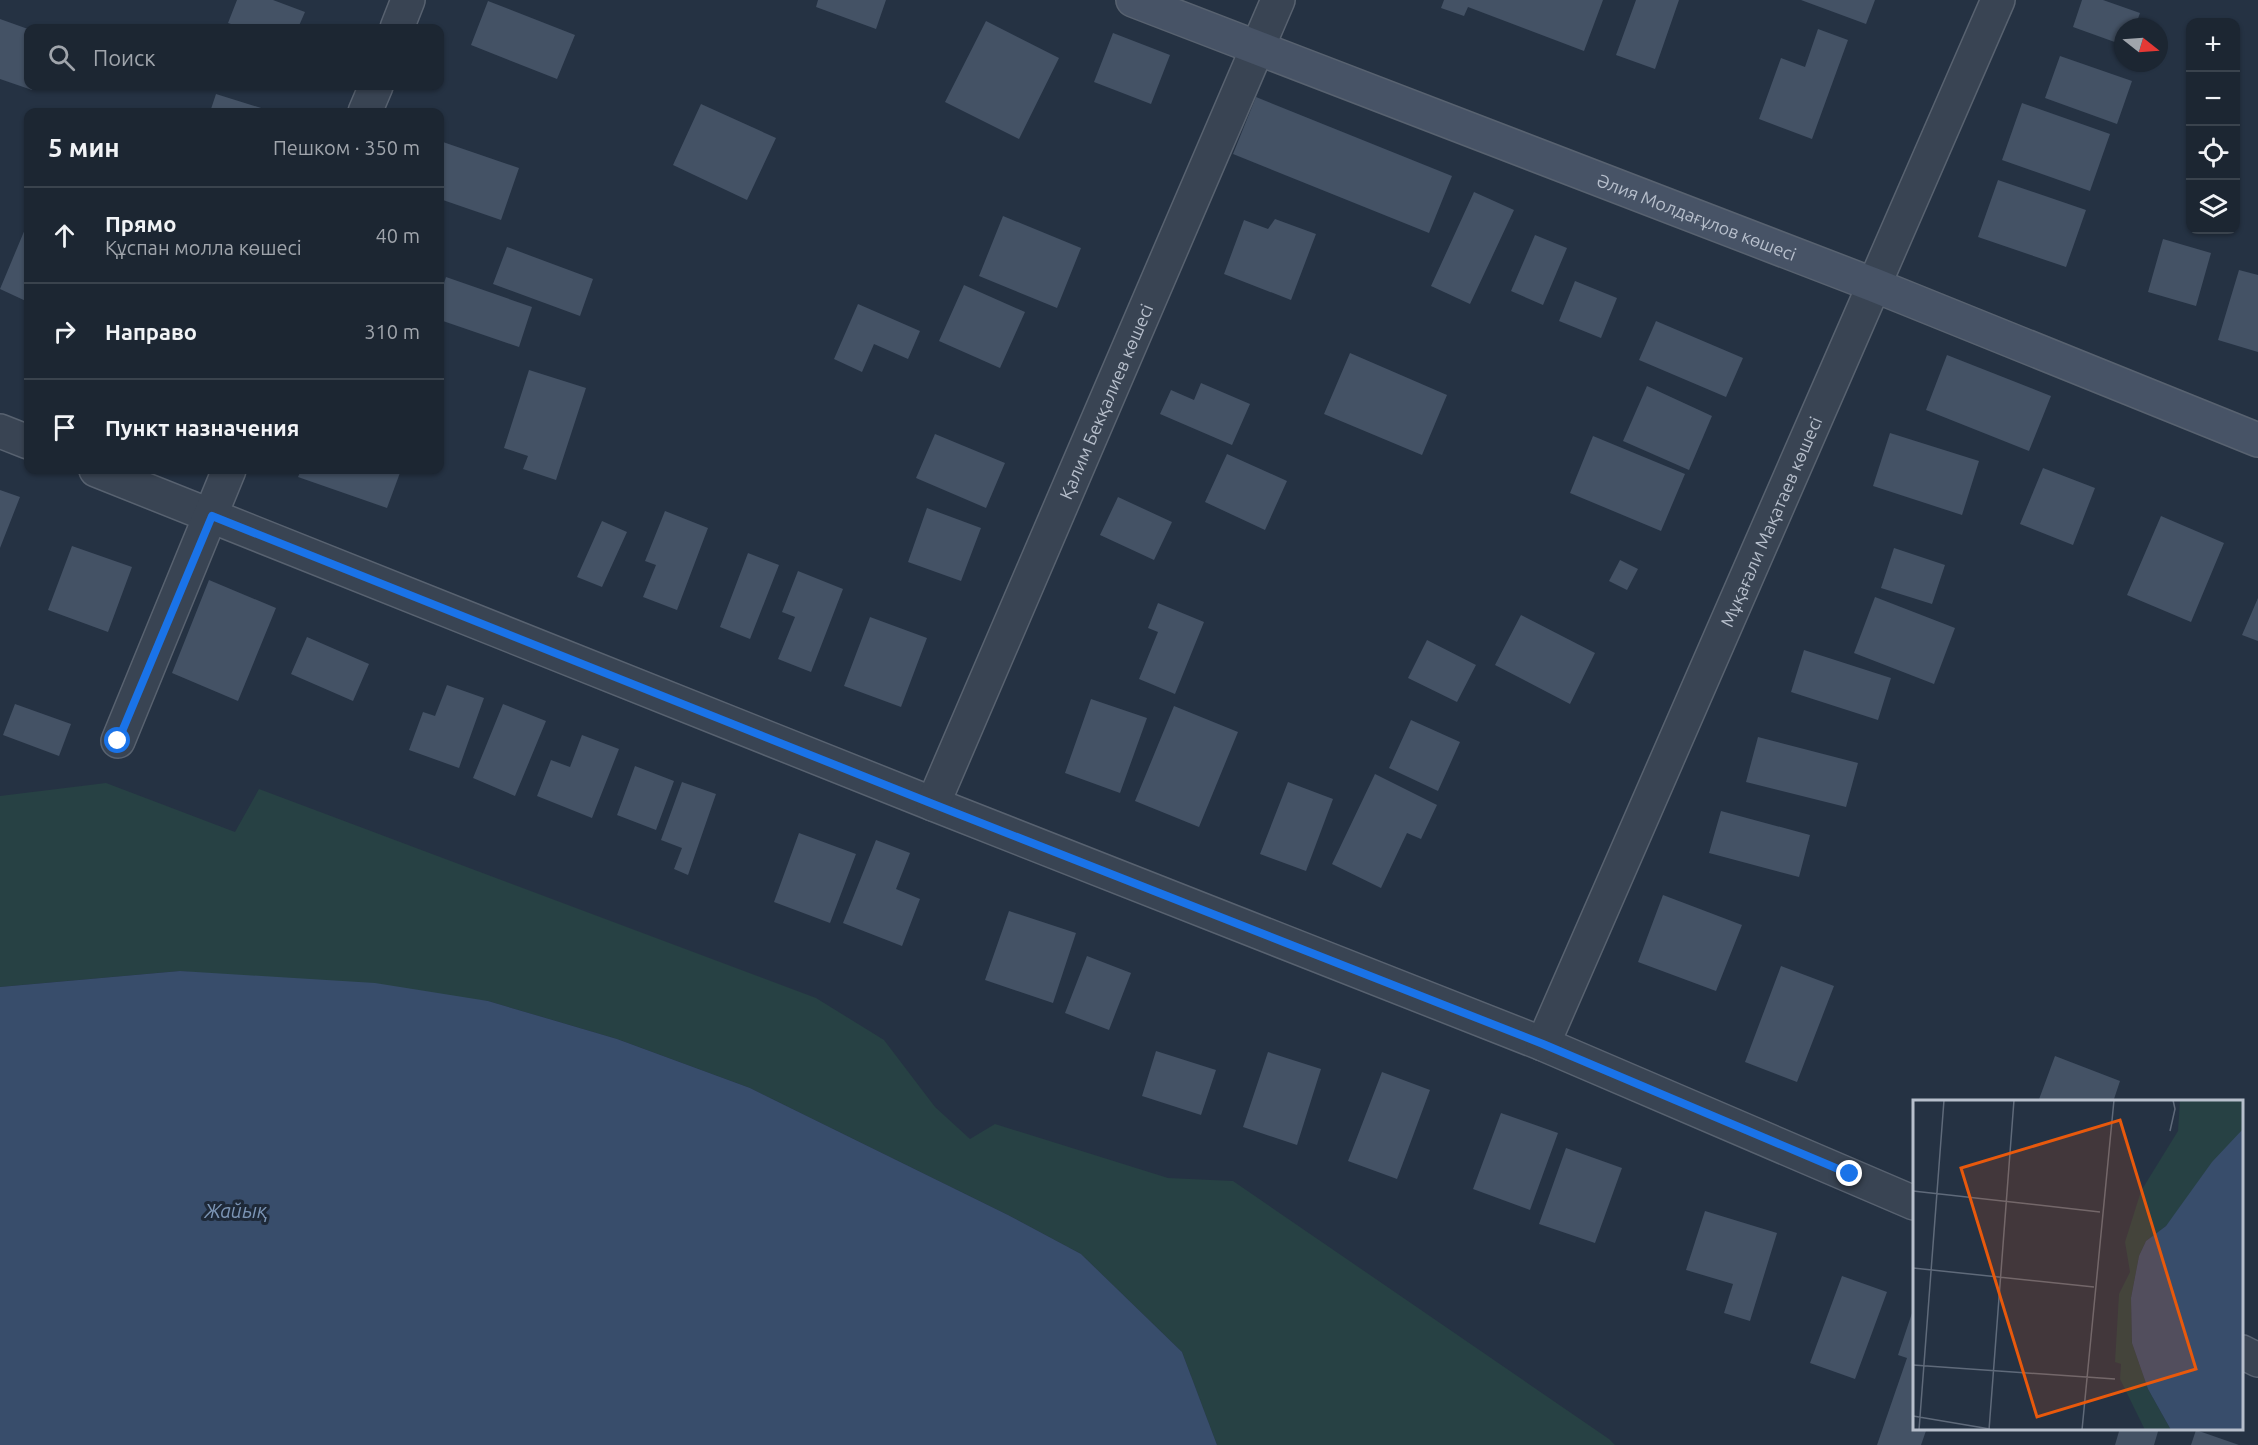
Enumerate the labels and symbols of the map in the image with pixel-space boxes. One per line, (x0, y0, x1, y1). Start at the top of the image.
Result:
north arrow (2114, 18, 2168, 72)
street label: Әлия Молдағұлов көшесі (1594, 169, 1799, 264)
street label: Қалим Бекқалиев көшесі (1055, 301, 1156, 502)
street label: Мұқағали Мақатаев көшесі (1716, 413, 1825, 630)
route start (104, 727, 130, 753)
inset map (1913, 1100, 2243, 1430)
route end (1836, 1160, 1862, 1186)
water label: Жайық (204, 1199, 268, 1222)

